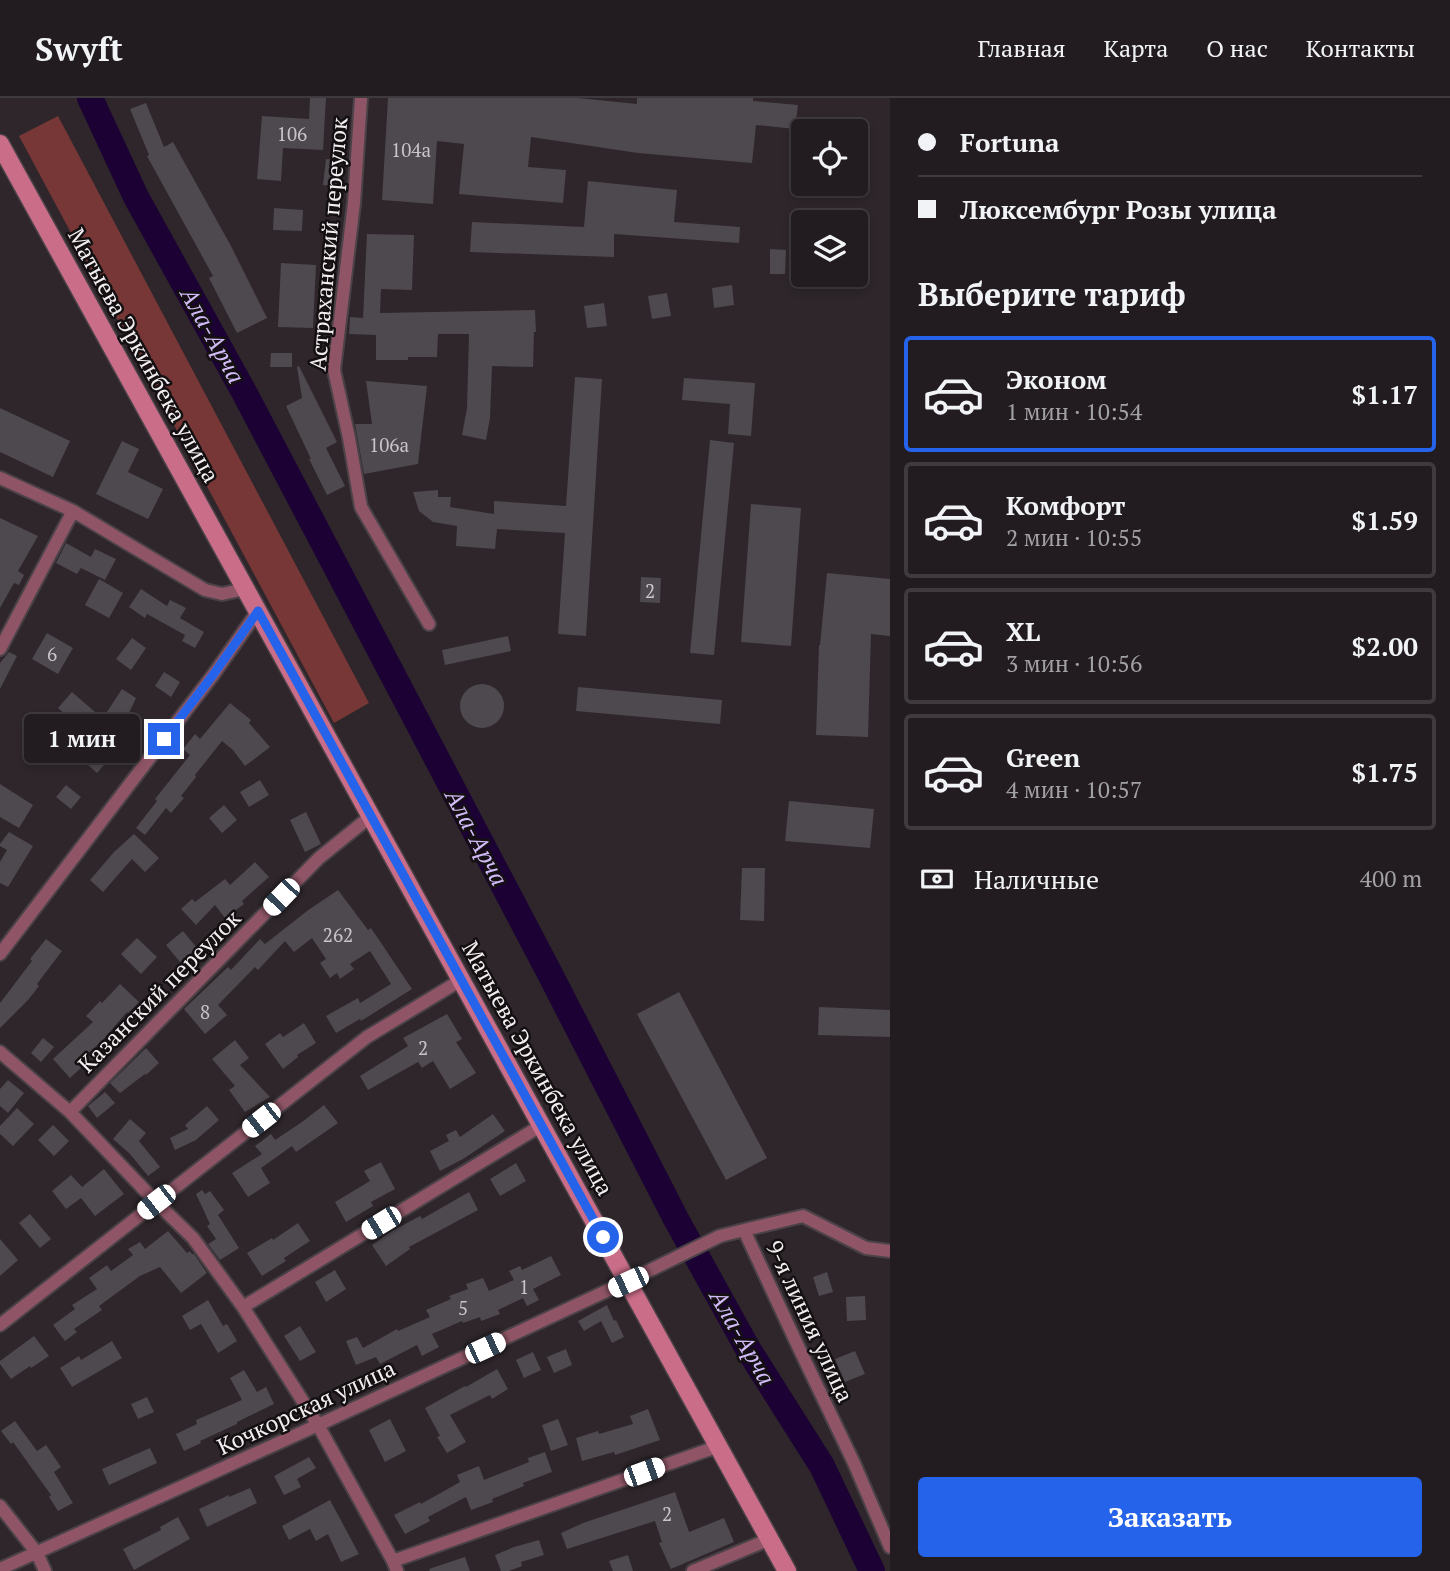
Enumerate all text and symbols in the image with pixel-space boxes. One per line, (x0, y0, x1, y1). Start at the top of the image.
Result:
text: Swyft (35, 27, 123, 70)
text: Главная (977, 32, 1065, 64)
text: Карта (1103, 32, 1168, 64)
text: О нас (1206, 32, 1268, 64)
text: Контакты (1306, 32, 1415, 64)
street label: Астраханский переулок (301, 115, 355, 372)
map controls (791, 119, 868, 287)
button: locate (791, 119, 868, 196)
house number: 106 (277, 121, 307, 146)
text: Fortuna (960, 125, 1059, 159)
house number: 104a (391, 137, 431, 162)
text: Люксембург Розы улица (960, 192, 1277, 226)
button: layers (791, 210, 868, 287)
street label: Матыева Эркинбека улица (61, 222, 227, 488)
text: Выберите тариф (918, 273, 1186, 315)
water label: Ала-Арча (172, 279, 253, 389)
text: Эконом (1006, 362, 1107, 396)
icon: car (922, 363, 985, 426)
text: $1.17 (1352, 377, 1418, 411)
text: 1 мин · 10:54 (1006, 396, 1142, 427)
house number: 106a (369, 432, 409, 457)
text: Комфорт (1006, 488, 1125, 522)
icon: car (922, 489, 985, 552)
text: $1.59 (1352, 503, 1418, 537)
text: 2 мин · 10:55 (1006, 522, 1142, 553)
house number: 2 (645, 578, 655, 603)
text: XL (1006, 614, 1040, 648)
icon: car (922, 615, 985, 678)
text: $2.00 (1352, 629, 1418, 663)
house number: 6 (47, 641, 57, 666)
text: 3 мин · 10:56 (1006, 648, 1142, 679)
callout: 1 мин (24, 714, 140, 764)
text: 1 мин (48, 723, 116, 754)
route end (148, 723, 180, 755)
text: Green (1006, 740, 1080, 774)
icon: car (922, 741, 985, 804)
text: $1.75 (1352, 755, 1418, 789)
text: 4 мин · 10:57 (1006, 774, 1142, 805)
water label: Ала-Арча (437, 781, 516, 891)
icon: cash (918, 860, 956, 898)
text: Наличные (974, 862, 1099, 896)
text: 400 m (1360, 863, 1422, 894)
car (259, 875, 304, 919)
street label: Казанский переулок (71, 902, 248, 1079)
house number: 262 (323, 922, 353, 947)
street label: Матыева Эркинбека улица (455, 935, 621, 1201)
house number: 8 (200, 999, 210, 1024)
house number: 2 (418, 1035, 428, 1060)
car (238, 1099, 285, 1141)
car (133, 1181, 180, 1223)
car (358, 1203, 405, 1243)
route start (587, 1221, 619, 1253)
street label: 9-я линия улица (759, 1235, 861, 1407)
car (605, 1264, 652, 1300)
house number: 1 (519, 1274, 529, 1299)
water label: Ала-Арча (702, 1282, 783, 1391)
house number: 5 (458, 1295, 468, 1320)
car (462, 1330, 509, 1366)
street label: Кочкорская улица (212, 1352, 400, 1462)
car (621, 1455, 668, 1489)
button: Заказать (918, 1477, 1422, 1557)
house number: 2 (662, 1501, 672, 1526)

